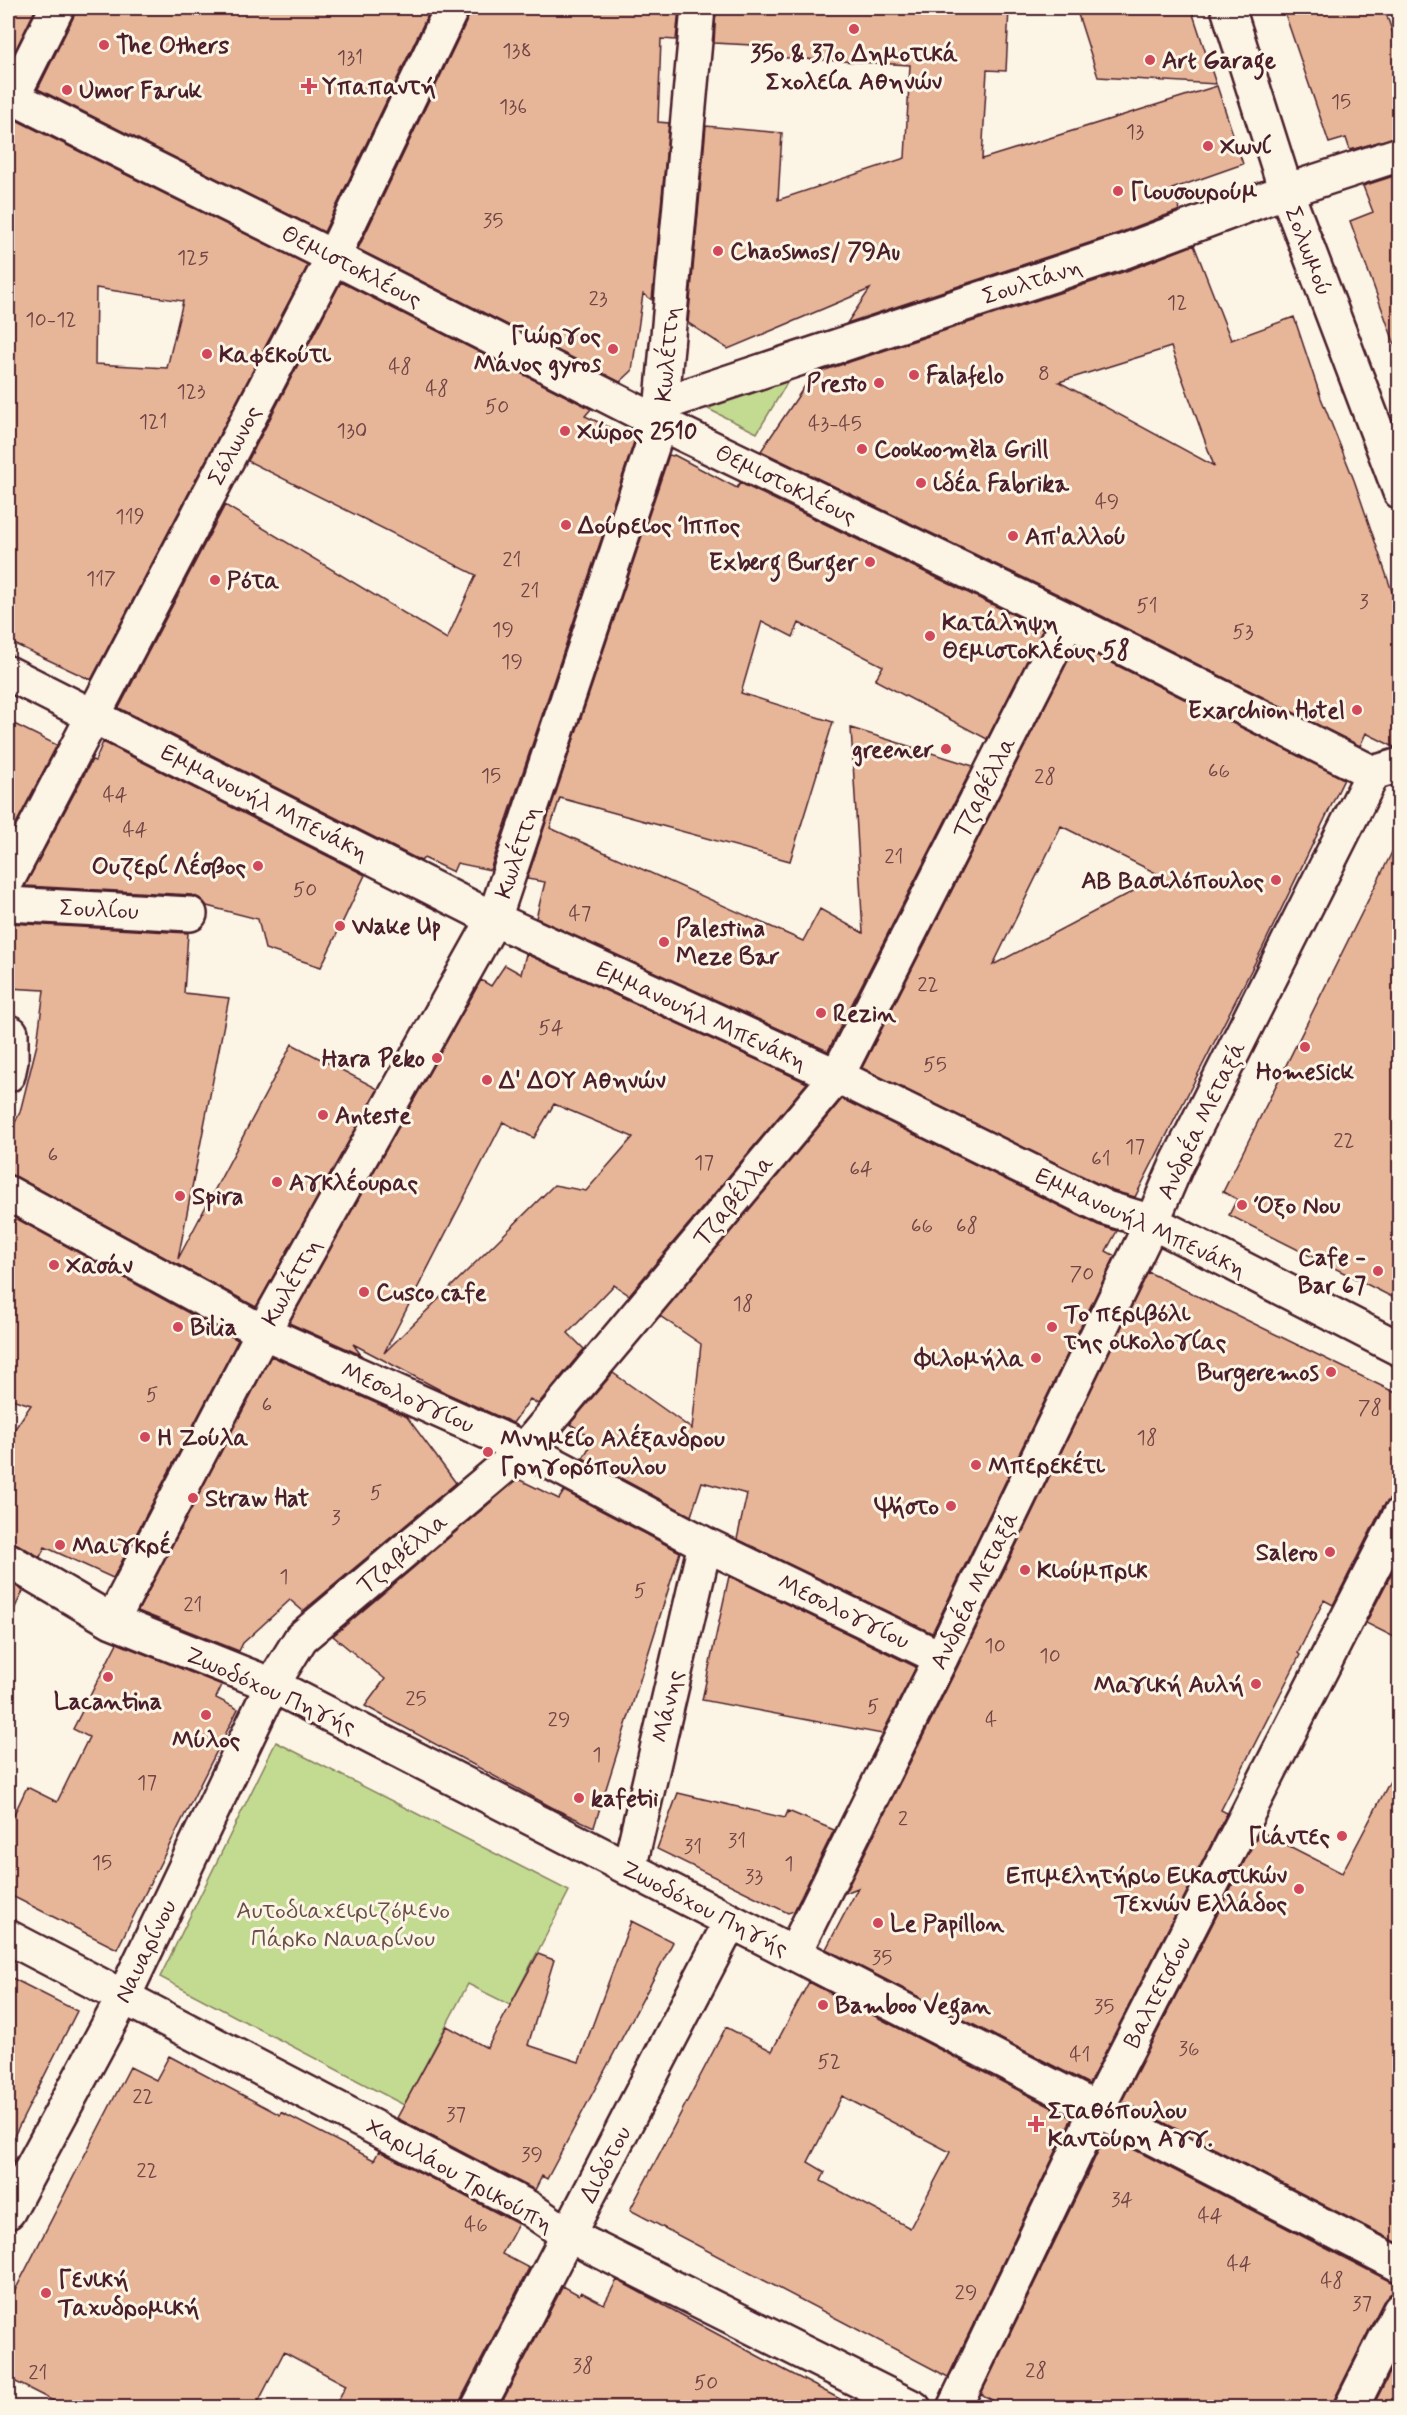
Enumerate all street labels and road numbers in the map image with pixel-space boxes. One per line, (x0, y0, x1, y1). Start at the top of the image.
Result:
street label: Σολωμού (1276, 202, 1339, 301)
street label: Θεμιστοκλέους (276, 218, 427, 316)
street label: Σουλτάνη (979, 252, 1086, 313)
street label: Κωλέττη (648, 305, 688, 403)
street label: Σόλωνος (201, 400, 269, 491)
street label: Θεμιστοκλέους (709, 437, 862, 533)
street label: Τζαβέλλα (946, 731, 1024, 844)
street label: Εμμανουήλ Μπενάκη (155, 737, 374, 869)
street label: Κωλέττη (488, 802, 548, 903)
street label: Σουλίου (58, 893, 140, 928)
street label: Εμμανουήλ Μπενάκη (591, 954, 812, 1079)
street label: Ανδρέα Μεταξά (1150, 1036, 1254, 1205)
street label: Τζαβέλλα (686, 1148, 781, 1253)
street label: Εμμανουήλ Μπενάκη (1030, 1161, 1251, 1286)
street label: Κωλέττη (255, 1233, 329, 1332)
street label: Μεσολογγίου (336, 1355, 479, 1442)
street label: Τζαβέλλα (350, 1506, 455, 1601)
street label: Ανδρέα Μεταξά (923, 1506, 1027, 1675)
street label: Μεσολογγίου (772, 1567, 914, 1658)
street label: Ζωοδόχου Πηγής (180, 1640, 361, 1743)
street label: Μάνης (645, 1667, 692, 1746)
street label: Ζωοδόχου Πηγής (615, 1854, 793, 1965)
street label: Ναυαρίνου (108, 1895, 185, 2009)
street label: Βαλτετσίου (1117, 1932, 1200, 2054)
street label: Χαριλάου Τρικούπη (360, 2112, 559, 2241)
street label: Διδότου (573, 2121, 640, 2209)

